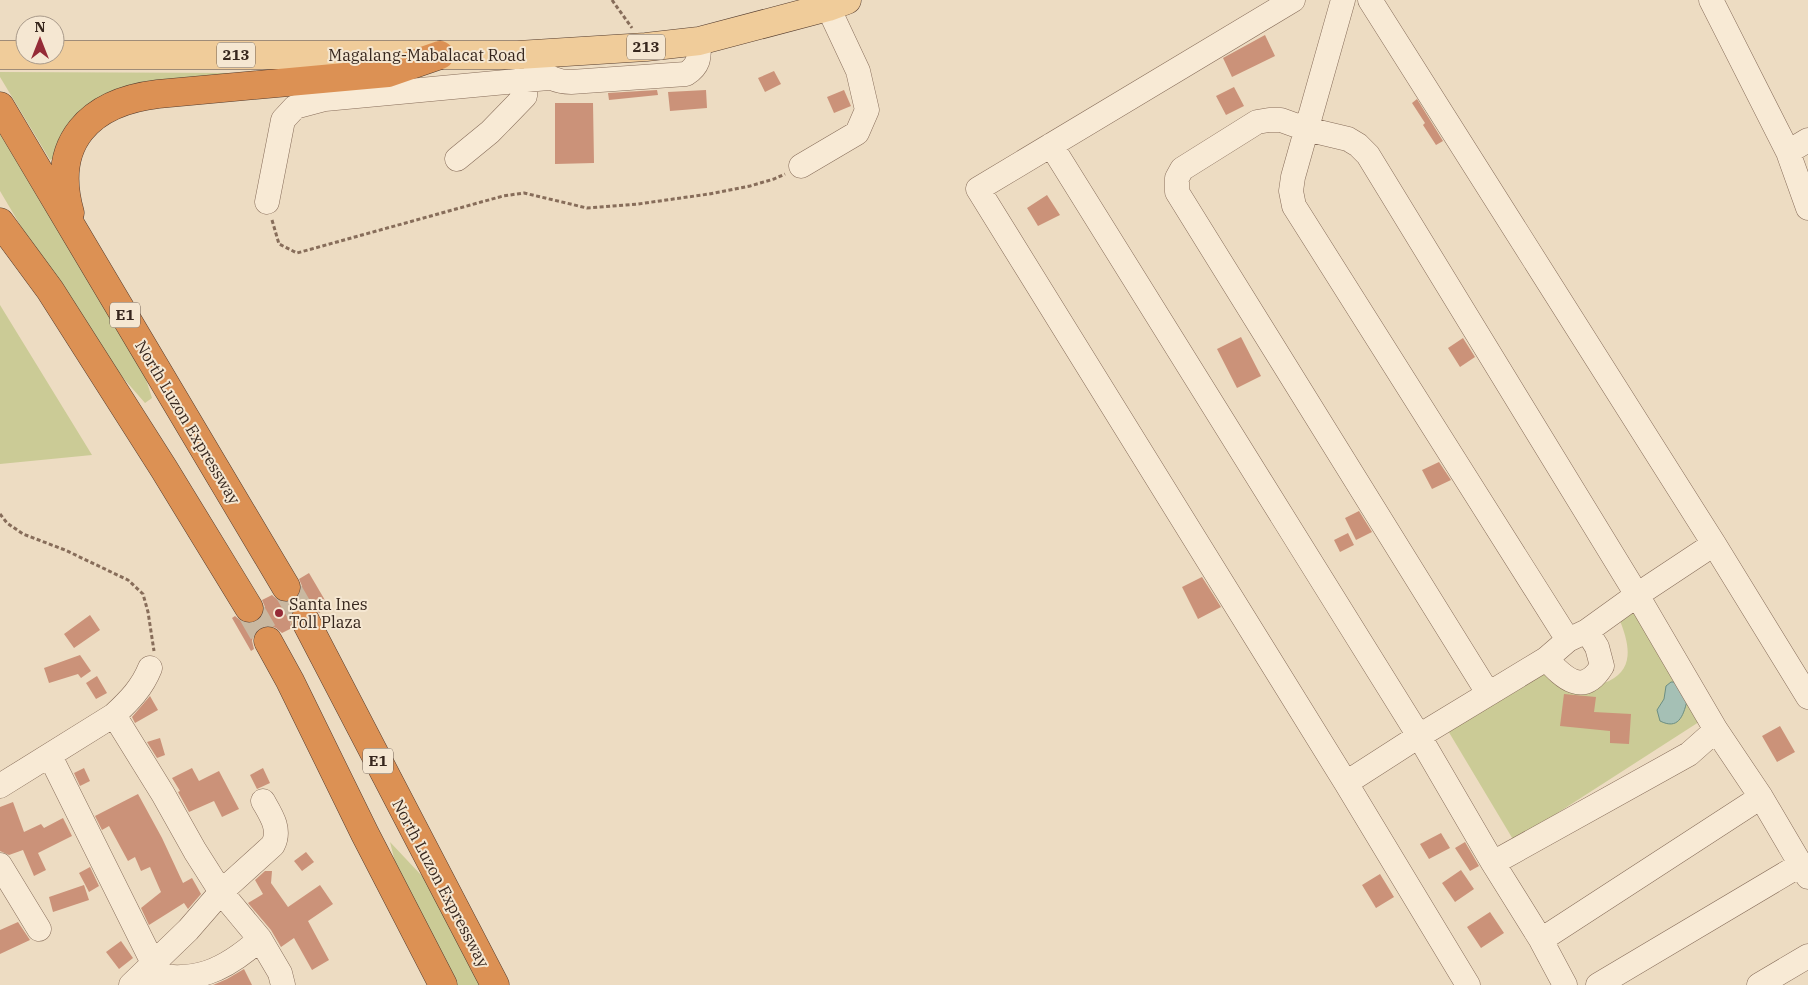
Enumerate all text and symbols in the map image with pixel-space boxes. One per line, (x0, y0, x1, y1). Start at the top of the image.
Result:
north arrow (15, 15, 65, 65)
text: N (34, 18, 46, 36)
road number: 213 (627, 34, 665, 60)
road number: 213 (217, 42, 255, 68)
street label: Magalang-Mabalacat Road (328, 45, 526, 65)
road number: E1 (110, 302, 140, 328)
street label: North Luzon Expressway (131, 336, 245, 508)
place label: Santa Ines Toll Plaza (289, 594, 368, 632)
marker: Santa Ines Toll Plaza (273, 607, 285, 619)
road number: E1 (363, 748, 393, 774)
street label: North Luzon Expressway (388, 795, 494, 971)

